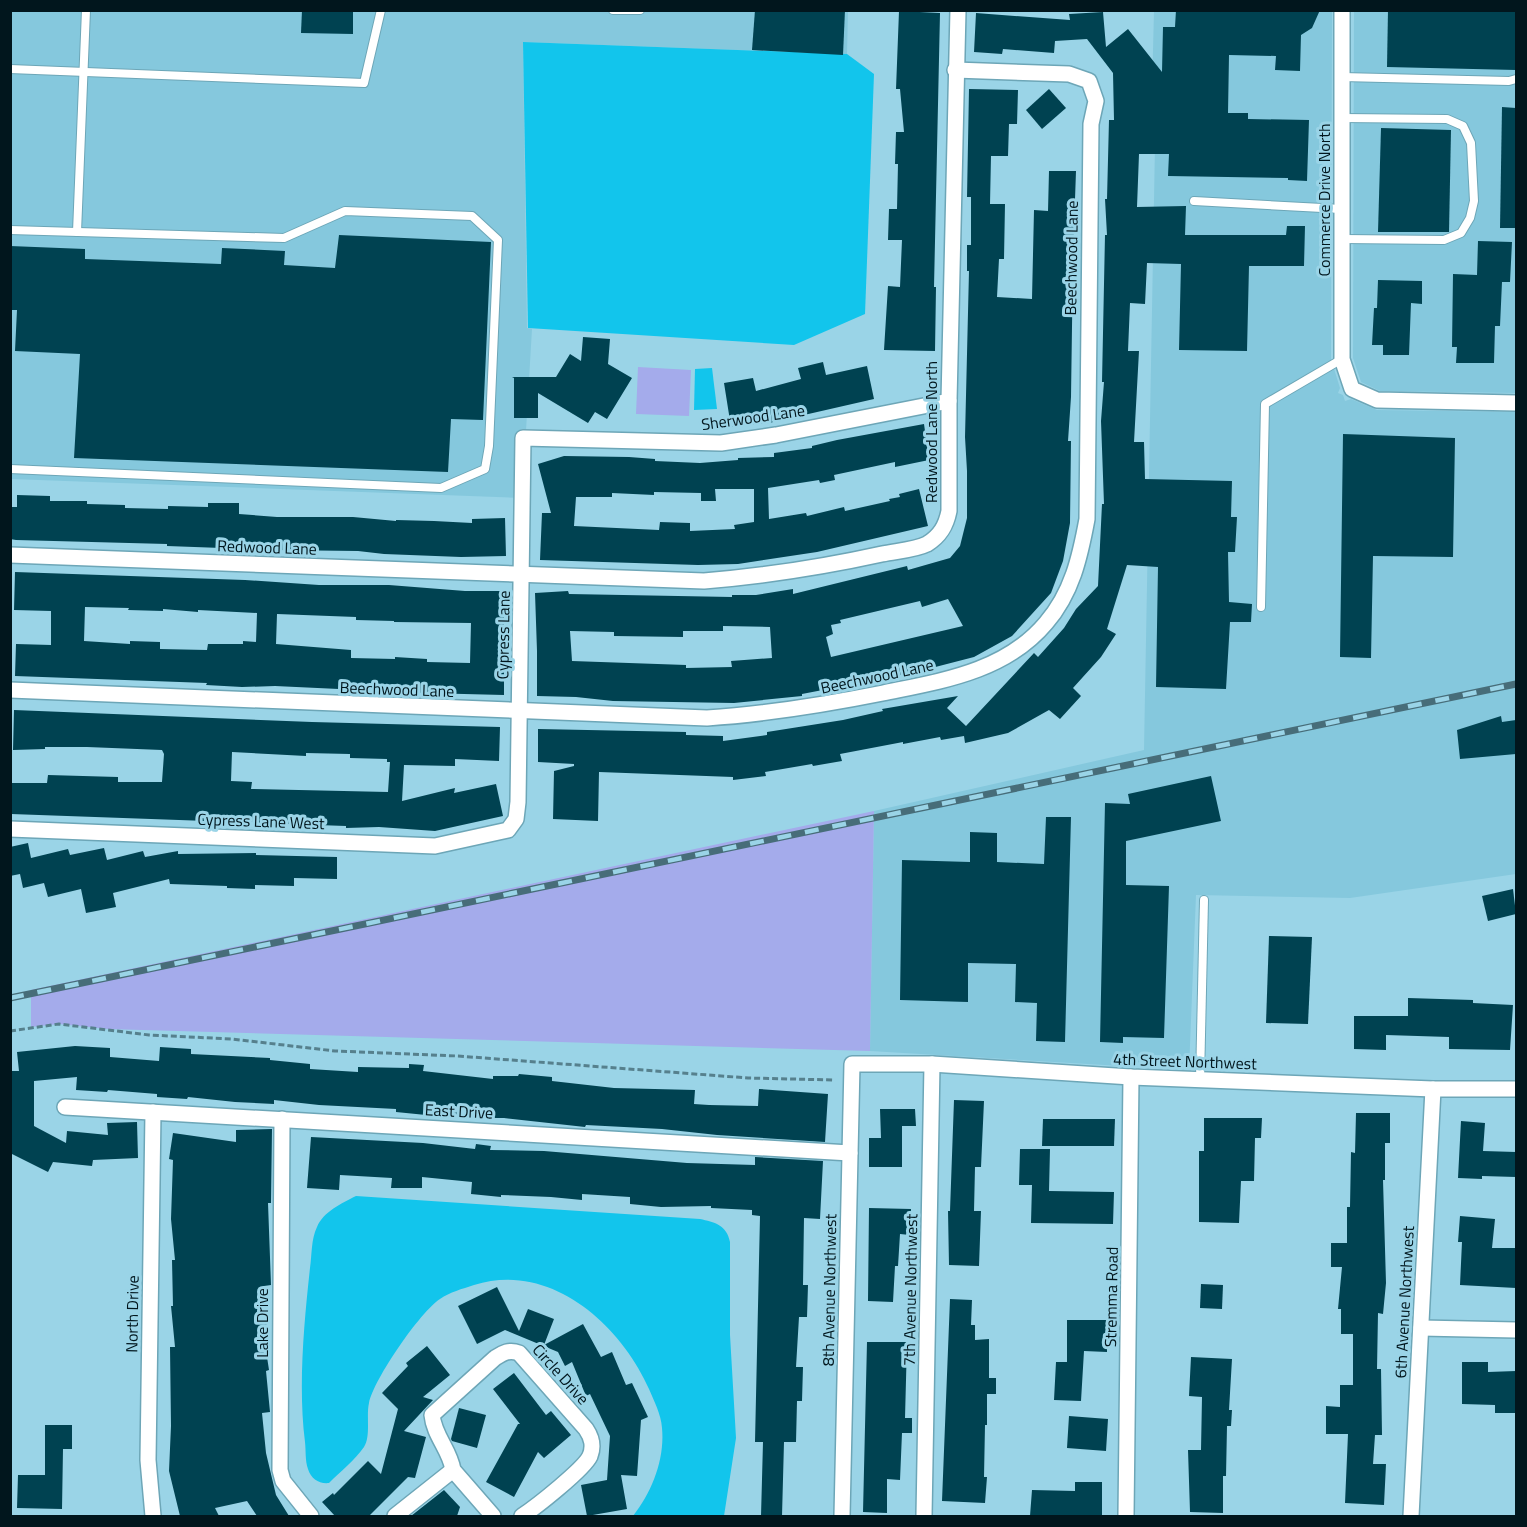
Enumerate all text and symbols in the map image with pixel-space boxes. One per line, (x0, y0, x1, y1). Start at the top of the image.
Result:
street label: Commerce Drive North (1312, 123, 1336, 277)
street label: Beechwood Lane (1058, 200, 1084, 316)
street label: Redwood Lane North (919, 361, 943, 503)
street label: Sherwood Lane (700, 398, 806, 436)
street label: Redwood Lane (217, 533, 317, 561)
street label: Cypress Lane (490, 590, 516, 680)
street label: Beechwood Lane (818, 652, 936, 700)
street label: Beechwood Lane (339, 675, 455, 703)
street label: Cypress Lane West (197, 807, 325, 835)
street label: 4th Street Northwest (1113, 1047, 1258, 1076)
street label: East Drive (424, 1097, 494, 1125)
street label: 8th Avenue Northwest (816, 1213, 842, 1366)
street label: 7th Avenue Northwest (897, 1213, 923, 1366)
street label: 6th Avenue Northwest (1388, 1225, 1420, 1379)
street label: Stremma Road (1098, 1247, 1124, 1347)
street label: North Drive (119, 1275, 145, 1353)
street label: Lake Drive (250, 1288, 274, 1358)
street label: Circle Drive (527, 1338, 595, 1410)

